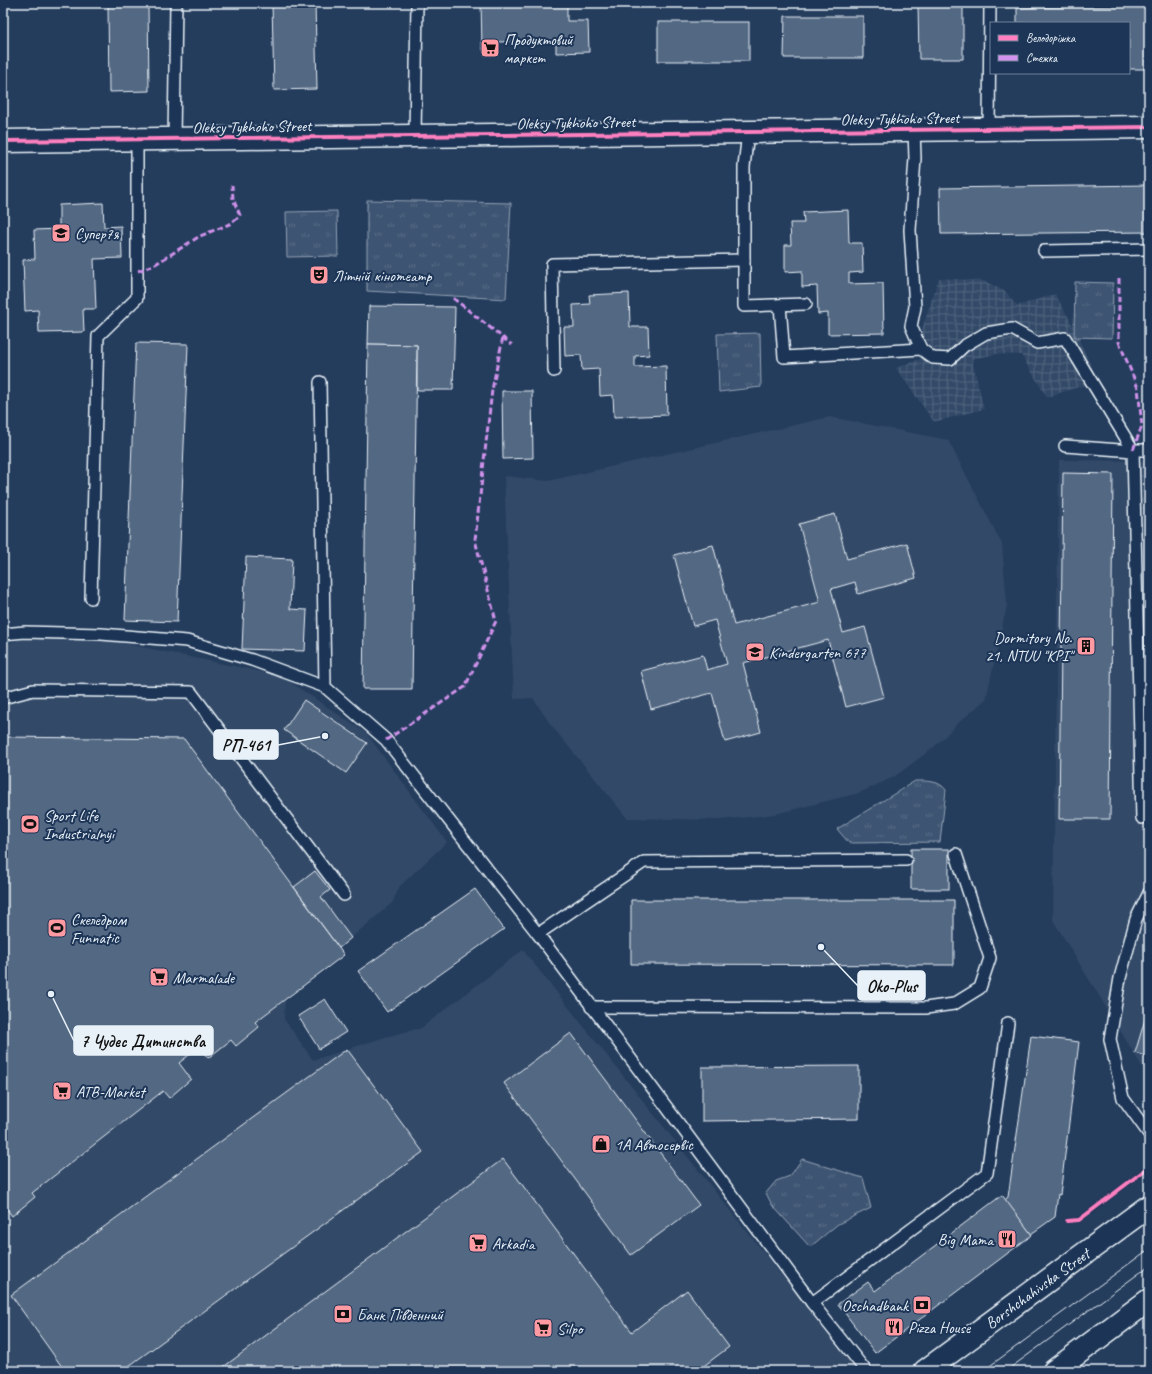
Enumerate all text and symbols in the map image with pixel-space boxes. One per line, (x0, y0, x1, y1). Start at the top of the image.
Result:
legend (990, 22, 1130, 74)
place label: Продуктовий маркет (504, 30, 574, 68)
text: Велодоріжка (1026, 30, 1076, 46)
supermarket icon: Продуктовий маркет (479, 37, 501, 59)
text: Стежка (1026, 50, 1058, 66)
street label: Oleksy Tykhoho Street (840, 108, 961, 130)
street label: Oleksy Tykhoho Street (516, 112, 637, 134)
street label: Oleksy Tykhoho Street (192, 116, 313, 138)
school or university icon: Супер7я (50, 222, 72, 244)
place label: Супер7я (75, 224, 120, 244)
theatre icon: Літній кінотеатр (308, 264, 330, 286)
place label: Літній кінотеатр (333, 266, 432, 286)
place label: Dormitory No. 21, NTUU "KPI" (985, 628, 1075, 666)
building icon: Dormitory No. 21, NTUU "KPI" (1075, 635, 1097, 657)
school or university icon: Kindergarten 677 (744, 641, 766, 663)
place label: Kindergarten 677 (769, 643, 867, 663)
callout: РП-461 (214, 730, 278, 759)
text: РП-461 (222, 735, 272, 756)
place label: Sport Life Industrialnyi (44, 806, 116, 844)
sports icon: Sport Life Industrialnyi (19, 813, 41, 835)
place label: Скеледром Funnatic (71, 910, 128, 948)
sports icon: Скеледром Funnatic (46, 917, 68, 939)
supermarket icon: Marmalade (148, 966, 170, 988)
place label: Marmalade (173, 968, 236, 988)
callout: Oko-Plus (858, 971, 925, 1000)
text: Oko-Plus (867, 976, 919, 997)
callout: 7 Чудес Дитинства (74, 1026, 213, 1055)
text: 7 Чудес Дитинства (81, 1031, 207, 1052)
supermarket icon: ATB-Market (51, 1080, 73, 1102)
place label: ATB-Market (76, 1082, 147, 1102)
shop icon: 1А Автосервіс (590, 1133, 612, 1155)
place label: 1А Автосервіс (615, 1135, 694, 1155)
restaurant icon: Big Mama (996, 1228, 1018, 1250)
place label: Big Mama (938, 1230, 994, 1250)
supermarket icon: Arkadia (467, 1232, 489, 1254)
place label: Arkadia (492, 1234, 536, 1254)
street label: Borshchahivska Street (981, 1243, 1096, 1333)
bank icon: Oschadbank (911, 1294, 933, 1316)
place label: Oschadbank (842, 1296, 909, 1316)
bank icon: Банк Південний (332, 1303, 354, 1325)
place label: Банк Південний (357, 1305, 444, 1325)
restaurant icon: Pizza House (883, 1316, 905, 1338)
supermarket icon: Silpo (532, 1317, 554, 1339)
place label: Pizza House (908, 1318, 972, 1338)
place label: Silpo (557, 1319, 585, 1339)

